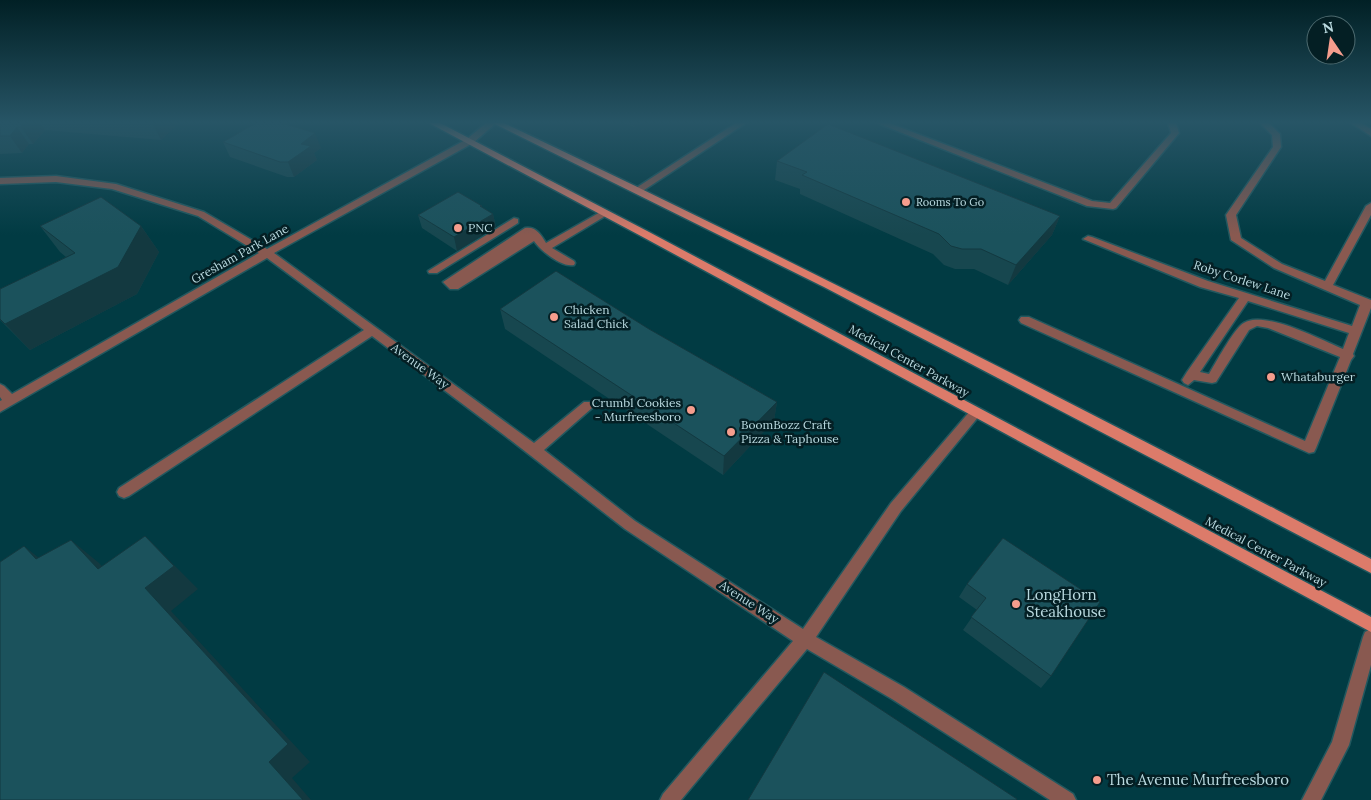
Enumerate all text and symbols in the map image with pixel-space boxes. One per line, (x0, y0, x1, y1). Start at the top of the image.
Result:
north arrow (1306, 15, 1356, 65)
text: N (1321, 17, 1336, 37)
place label: Rooms To Go (916, 195, 984, 209)
marker: Rooms To Go (900, 196, 912, 208)
street label: Gresham Park Lane (189, 220, 291, 287)
place label: PNC (468, 220, 493, 235)
marker: PNC (452, 222, 464, 234)
street label: Roby Corlew Lane (1192, 257, 1293, 302)
place label: Chicken Salad Chick (564, 302, 629, 331)
marker: Chicken Salad Chick (548, 311, 560, 323)
street label: Medical Center Parkway (846, 321, 973, 400)
street label: Avenue Way (388, 339, 453, 392)
place label: Whataburger (1281, 369, 1356, 384)
marker: Whataburger (1265, 371, 1277, 383)
place label: Crumbl Cookies - Murfreesboro (592, 395, 681, 424)
marker: Crumbl Cookies - Murfreesboro (685, 404, 697, 416)
place label: BoomBozz Craft Pizza & Taphouse (741, 417, 839, 446)
marker: BoomBozz Craft Pizza & Taphouse (725, 426, 737, 438)
street label: Medical Center Parkway (1203, 513, 1330, 590)
street label: Avenue Way (716, 576, 782, 627)
place label: LongHorn Steakhouse (1026, 585, 1106, 621)
marker: LongHorn Steakhouse (1010, 598, 1022, 610)
place label: The Avenue Murfreesboro (1107, 770, 1289, 789)
marker: The Avenue Murfreesboro (1091, 774, 1103, 786)

